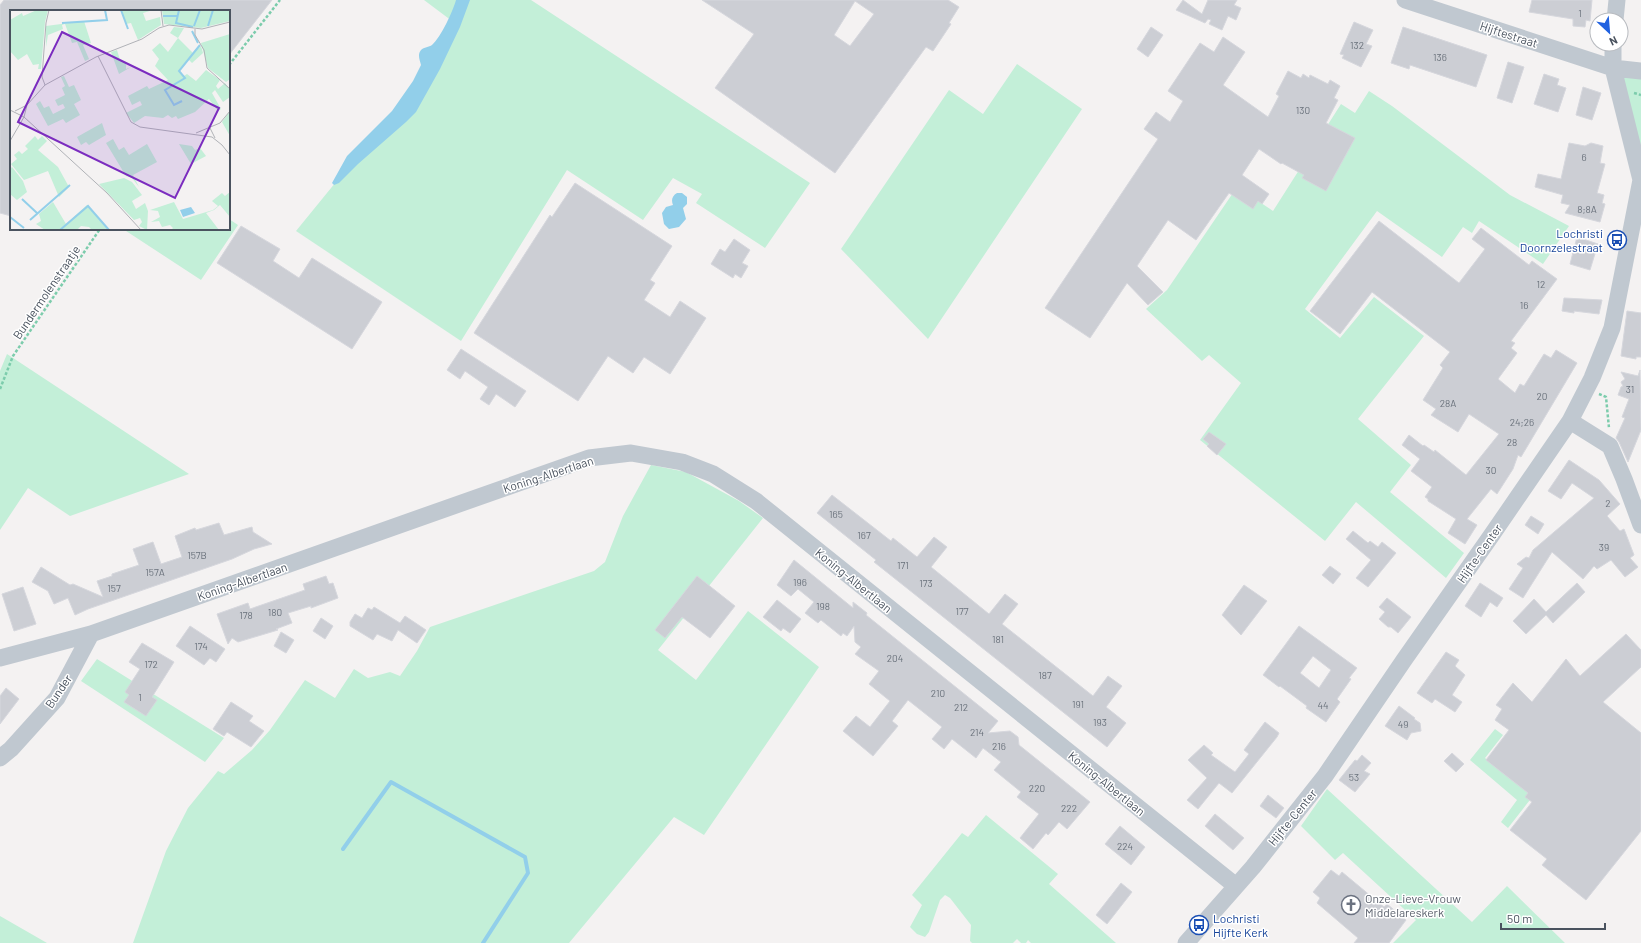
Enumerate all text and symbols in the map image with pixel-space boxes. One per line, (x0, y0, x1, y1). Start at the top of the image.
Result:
house number: 1 (1578, 7, 1582, 19)
inset map (10, 10, 230, 230)
north arrow (1589, 12, 1629, 52)
street label: Hijftestraat (1478, 18, 1540, 50)
text: N (1607, 34, 1620, 49)
house number: 132 (1350, 39, 1364, 51)
house number: 136 (1433, 51, 1447, 63)
house number: 130 (1296, 104, 1310, 116)
house number: 6 (1581, 151, 1587, 163)
house number: 8;8A (1577, 203, 1597, 215)
place label: Lochristi Doornzelestraat (1520, 226, 1603, 254)
bus stop icon: Lochristi Doornzelestraat (1606, 229, 1628, 251)
street label: Bundermolenstraatje (9, 243, 83, 341)
house number: 12 (1537, 278, 1545, 290)
house number: 16 (1520, 299, 1528, 311)
house number: 31 (1626, 383, 1634, 395)
house number: 20 (1536, 390, 1548, 402)
house number: 28A (1440, 397, 1456, 409)
house number: 24;26 (1510, 416, 1534, 428)
house number: 28 (1507, 436, 1517, 448)
street label: Koning-Albertlaan (501, 453, 595, 495)
house number: 30 (1486, 464, 1496, 476)
house number: 2 (1605, 497, 1611, 509)
house number: 165 (829, 508, 843, 520)
street label: Hijfte-Center (1454, 520, 1505, 585)
house number: 167 (857, 529, 871, 541)
house number: 39 (1599, 541, 1609, 553)
street label: Koning-Albertlaan (813, 545, 895, 615)
house number: 157B (187, 549, 207, 561)
street label: Koning-Albertlaan (195, 559, 289, 603)
house number: 171 (897, 559, 909, 571)
house number: 157A (145, 566, 165, 578)
house number: 196 (793, 576, 807, 588)
house number: 173 (919, 577, 933, 589)
house number: 157 (107, 582, 121, 594)
house number: 198 (816, 600, 830, 612)
house number: 177 (956, 605, 969, 617)
house number: 180 (268, 606, 282, 618)
house number: 178 (239, 609, 253, 621)
house number: 181 (992, 633, 1004, 645)
house number: 174 (194, 640, 208, 652)
house number: 204 (887, 652, 903, 664)
house number: 172 (144, 658, 158, 670)
house number: 187 (1038, 669, 1052, 681)
street label: Bunder (42, 671, 75, 710)
house number: 210 (931, 687, 945, 699)
house number: 1 (138, 691, 142, 703)
house number: 191 (1072, 698, 1084, 710)
house number: 44 (1317, 699, 1329, 711)
house number: 212 (954, 701, 968, 713)
house number: 193 (1093, 716, 1107, 728)
house number: 49 (1398, 718, 1408, 730)
house number: 214 (970, 726, 984, 738)
house number: 216 (992, 740, 1006, 752)
street label: Koning-Albertlaan (1066, 748, 1148, 818)
house number: 53 (1349, 771, 1359, 783)
house number: 220 (1029, 782, 1045, 794)
street label: Hijfte-Center (1265, 785, 1319, 848)
house number: 222 (1061, 802, 1077, 814)
house number: 224 (1117, 840, 1133, 852)
place label: Onze-Lieve-Vrouw Middelareskerk (1365, 891, 1461, 919)
church icon: Onze-Lieve-Vrouw Middelareskerk (1340, 894, 1362, 916)
scale bar (1501, 905, 1605, 931)
place label: Lochristi Hijfte Kerk (1213, 911, 1268, 939)
text: 50 m (1507, 911, 1532, 925)
bus stop icon: Lochristi Hijfte Kerk (1188, 914, 1210, 936)

